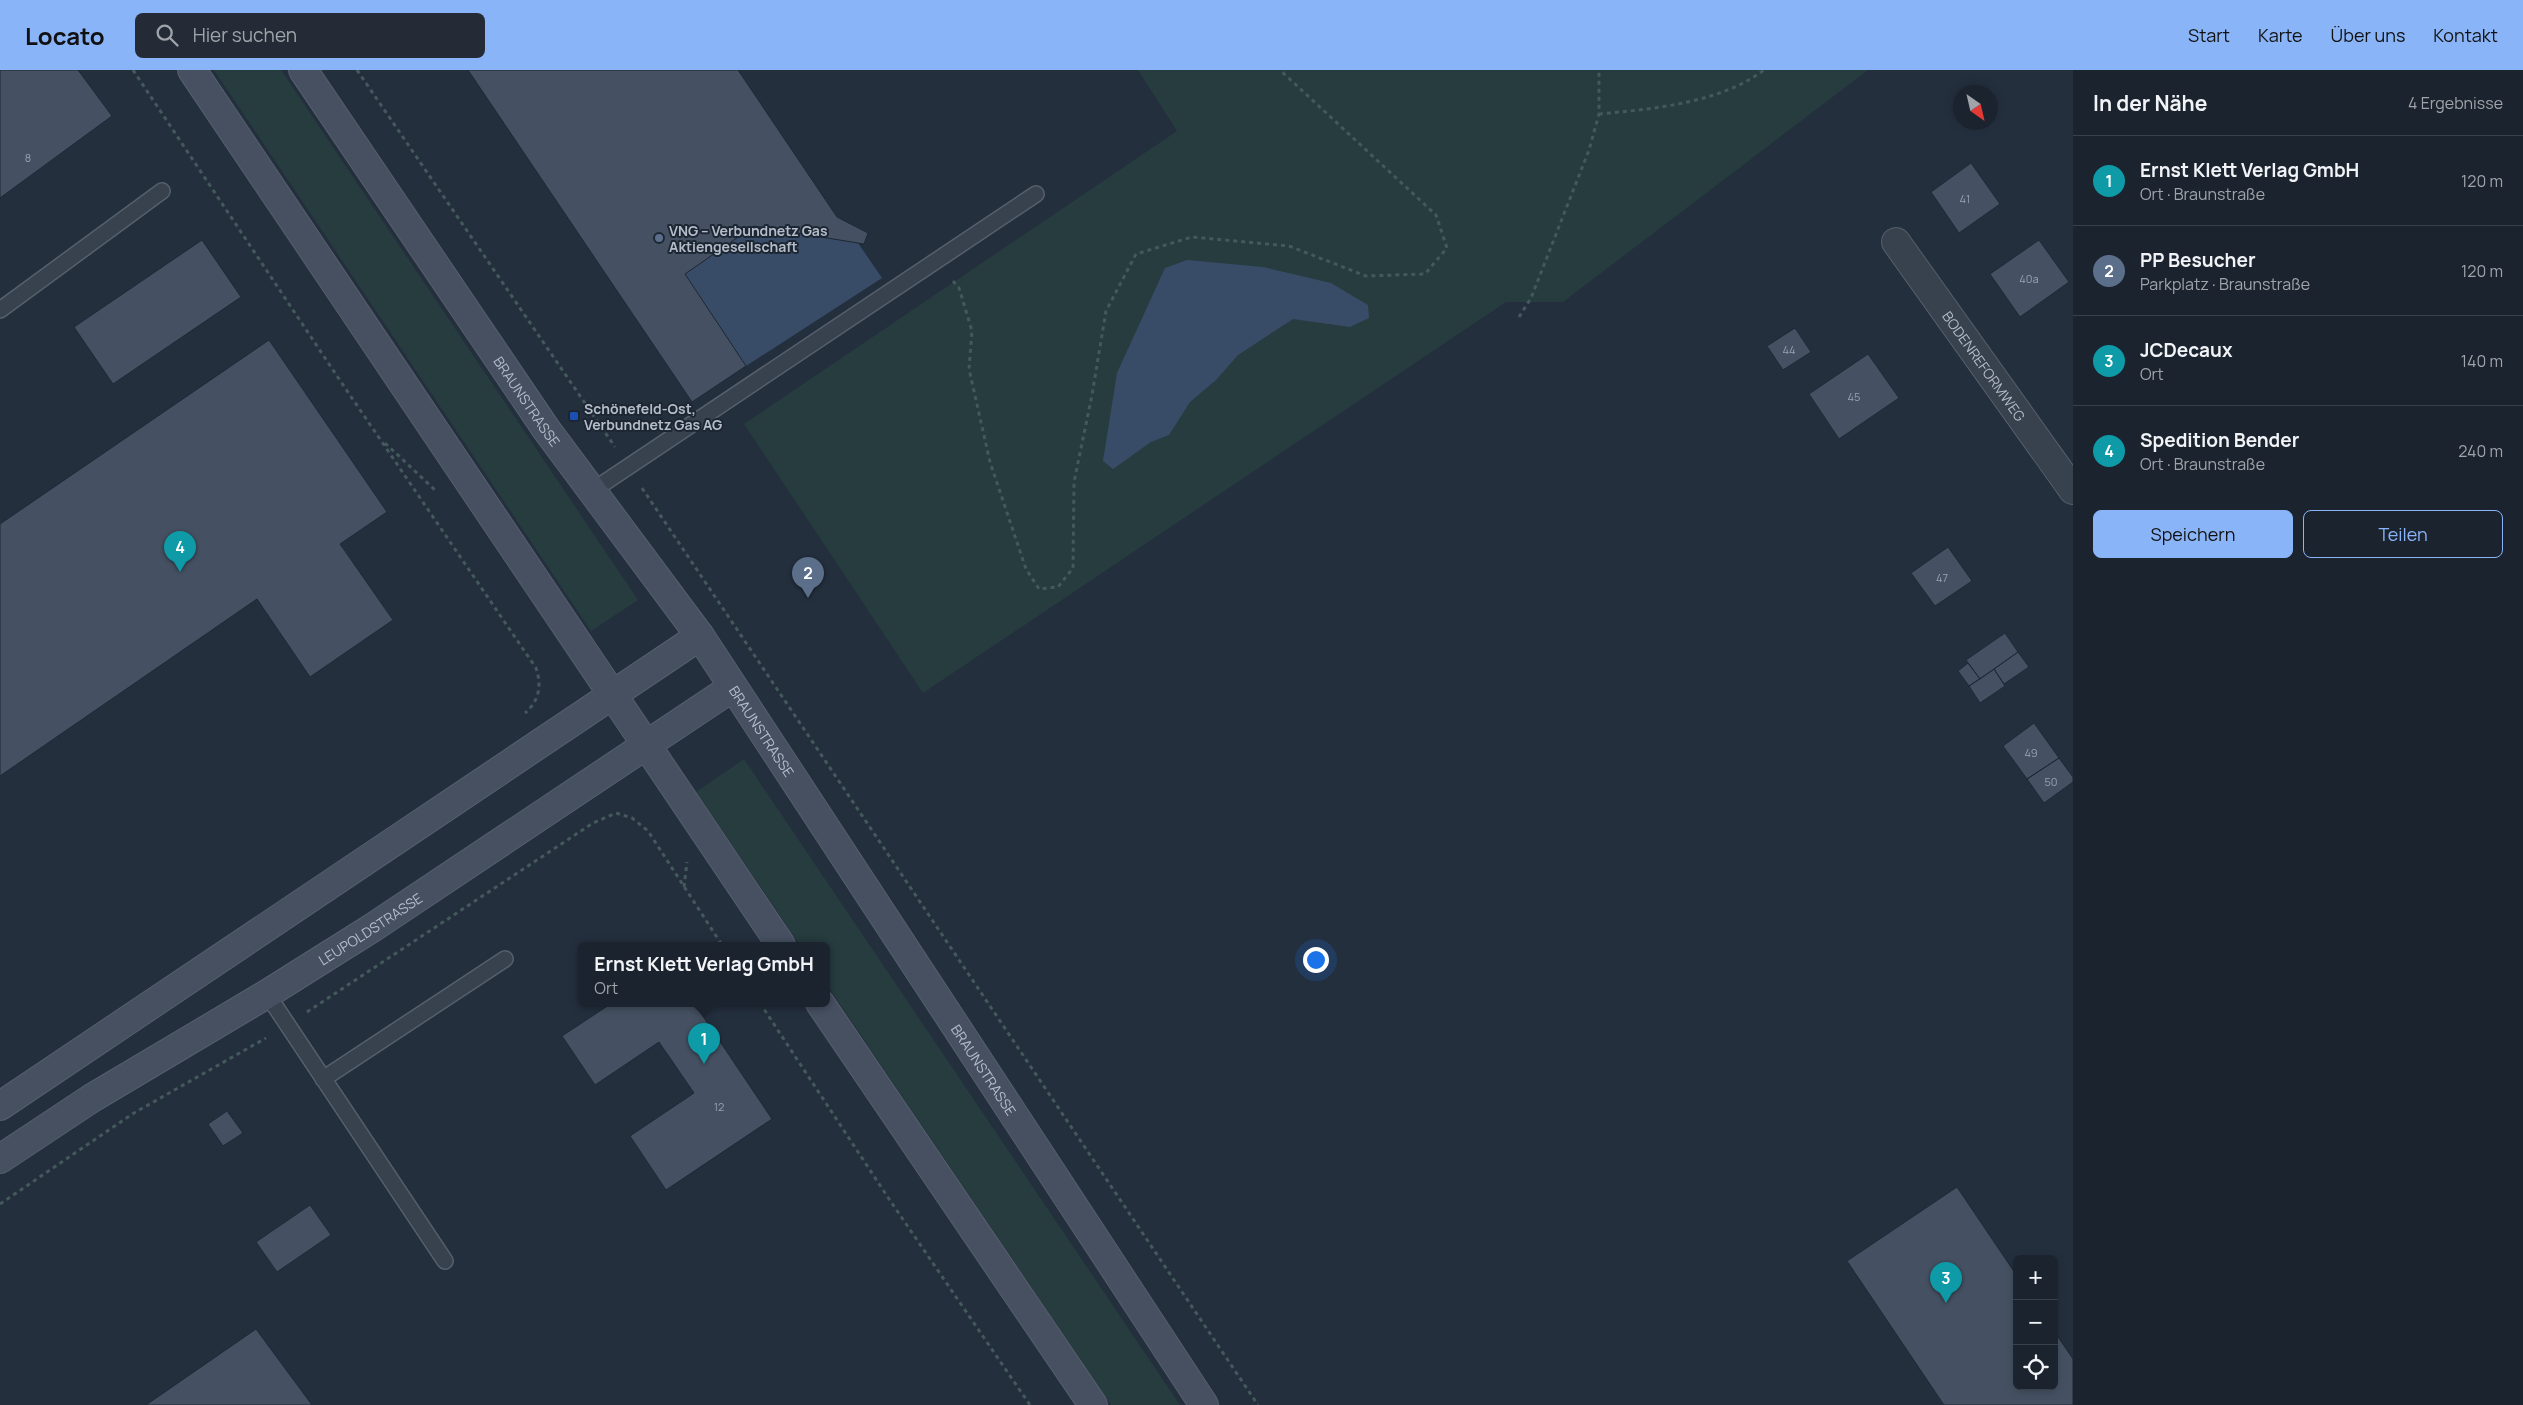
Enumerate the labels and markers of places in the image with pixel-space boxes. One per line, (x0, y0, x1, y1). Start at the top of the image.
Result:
place label: VNG – Verbundnetz Gas Aktiengesellschaft (669, 221, 828, 256)
marker: VNG – Verbundnetz Gas Aktiengesellschaft (653, 232, 665, 244)
place label: Schönefeld-Ost, Verbundnetz Gas AG (584, 399, 722, 434)
marker: Schönefeld-Ost, Verbundnetz Gas AG (568, 410, 580, 422)
pin: 4 (164, 531, 196, 572)
pin: 2 (792, 557, 824, 598)
pin: 1 (688, 1023, 720, 1064)
pin: 3 (1930, 1262, 1962, 1303)

